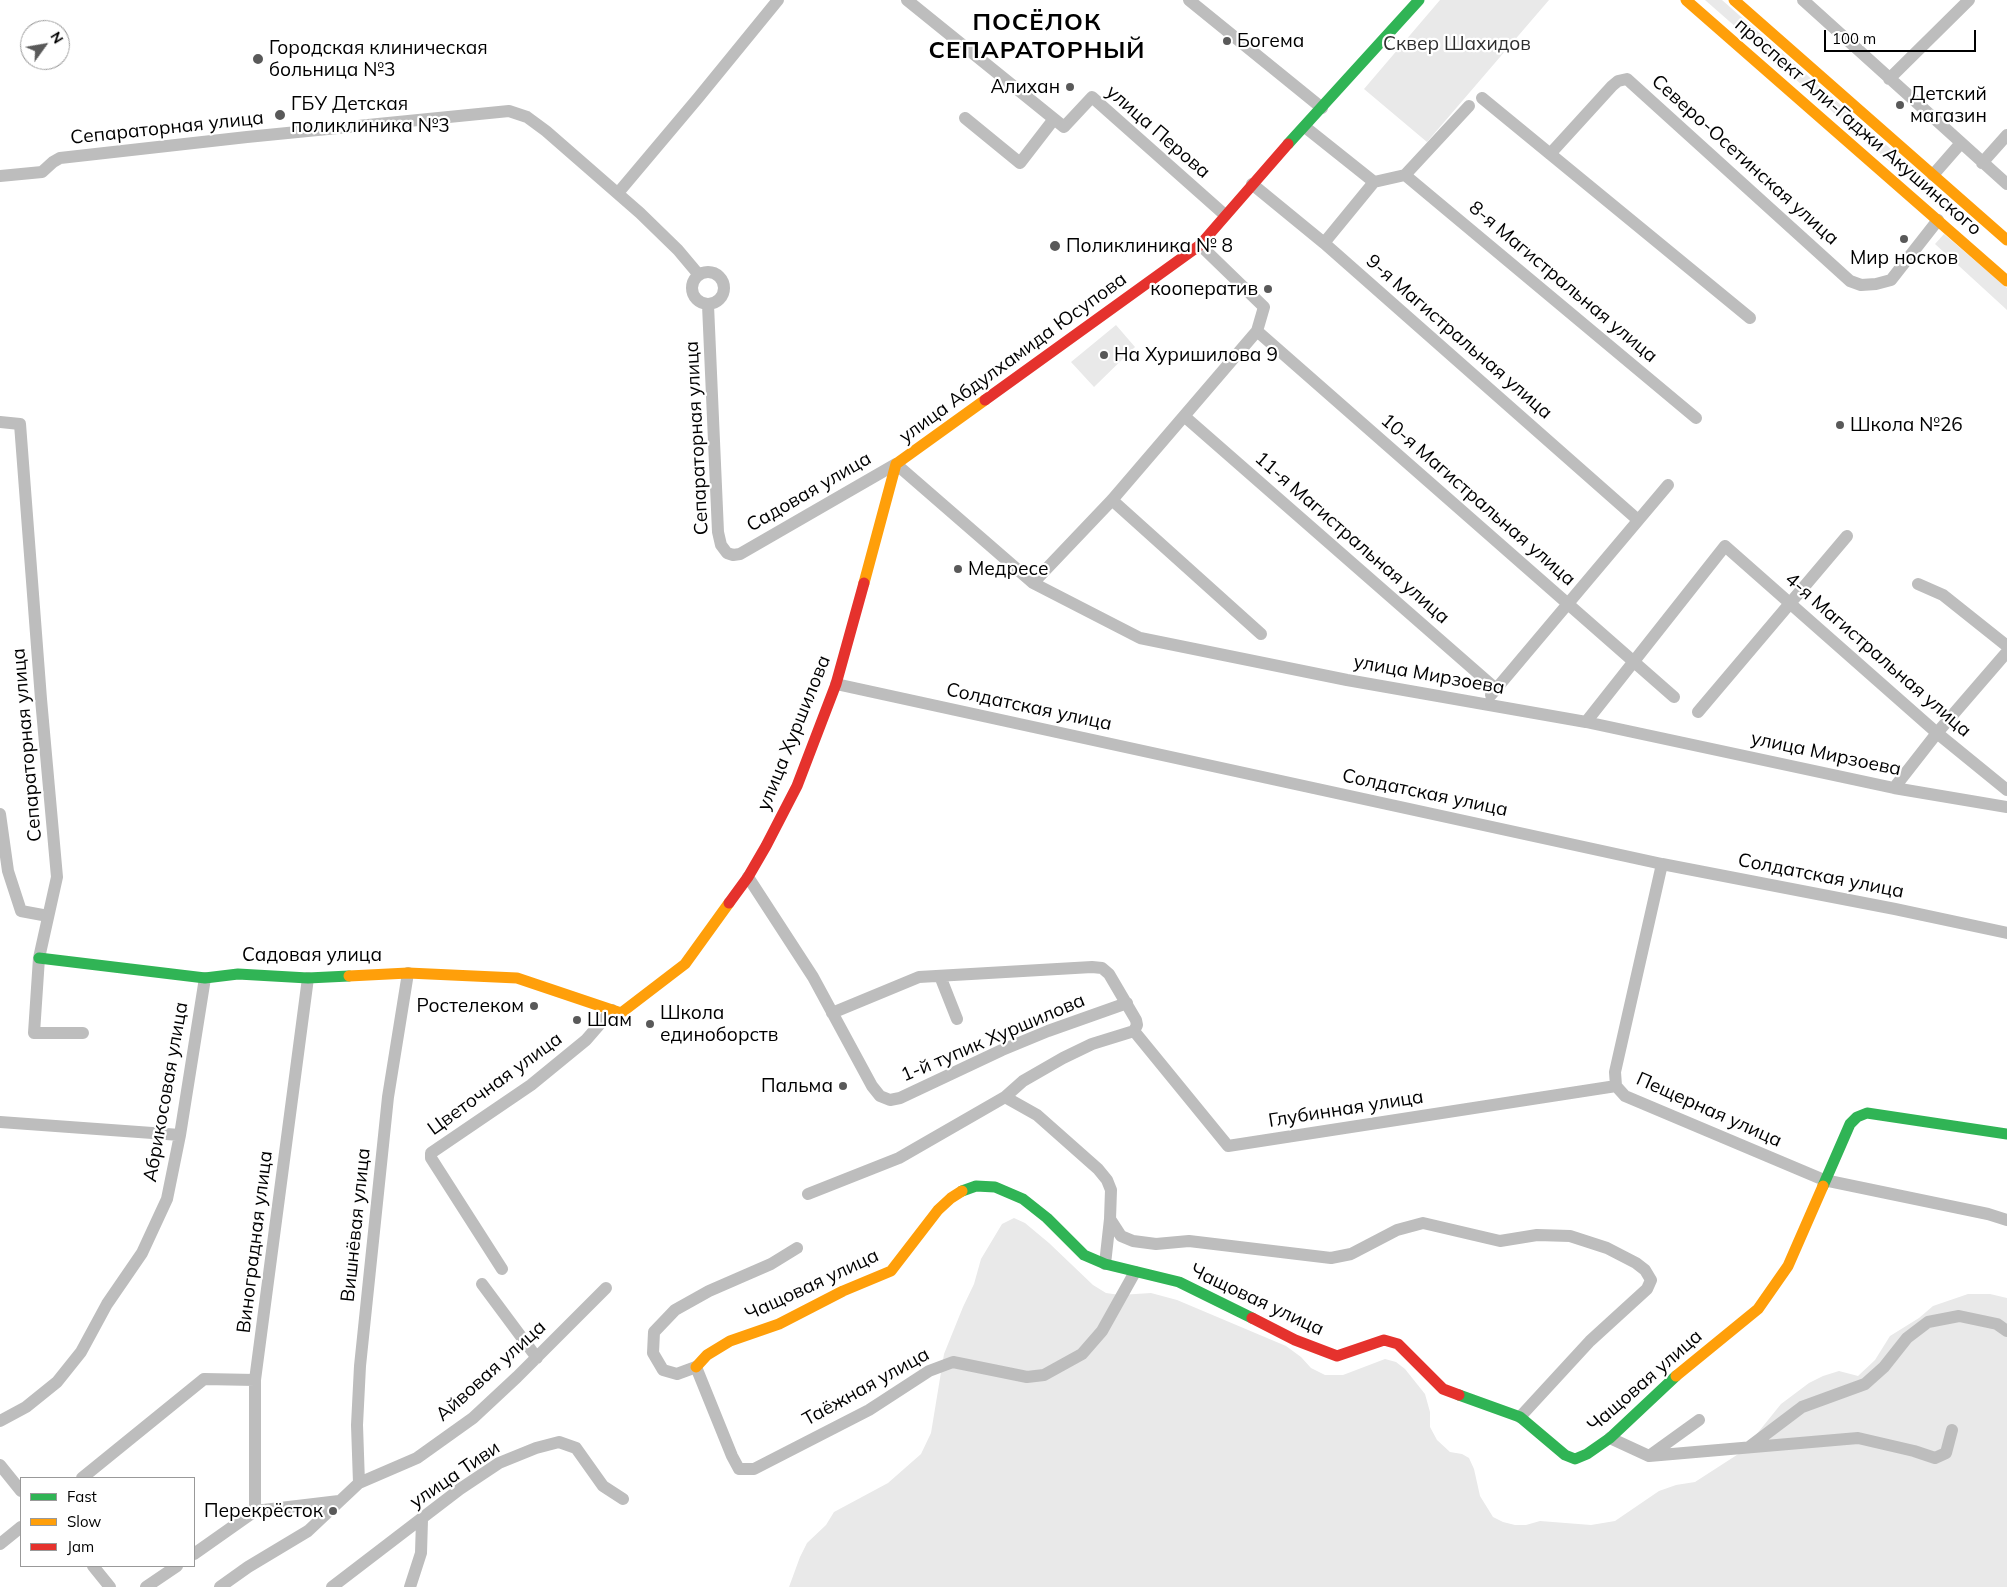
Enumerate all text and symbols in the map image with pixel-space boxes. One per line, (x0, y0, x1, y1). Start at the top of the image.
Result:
district label: ПОСЁЛОК СЕПАРАТОРНЫЙ (927, 9, 1147, 65)
street label: проспект Али-Гаджи Акушинского (1730, 14, 1986, 240)
north arrow (20, 20, 70, 70)
scale bar (1827, 20, 1980, 52)
text: N (46, 28, 67, 47)
text: 100 m (1832, 29, 1876, 48)
place label: Богема (1237, 30, 1304, 52)
park label: Сквер Шахидов (1383, 33, 1531, 55)
marker: Богема (1221, 35, 1233, 47)
place label: Городская клиническая больница №3 (269, 37, 488, 81)
marker: Городская клиническая больница №3 (251, 52, 265, 66)
street label: Северо-Осетинская улица (1647, 70, 1843, 250)
place label: Алихан (990, 76, 1060, 98)
marker: Алихан (1064, 81, 1076, 93)
street label: улица Перова (1101, 81, 1215, 183)
place label: Детский магазин (1910, 83, 1987, 127)
place label: ГБУ Детская поликлиника №3 (291, 93, 450, 137)
marker: Детский магазин (1894, 99, 1906, 111)
street label: Сепараторная улица (69, 107, 265, 149)
marker: ГБУ Детская поликлиника №3 (273, 108, 287, 122)
street label: 8-я Магистральная улица (1464, 196, 1662, 368)
marker: Мир носков (1898, 233, 1910, 245)
place label: Поликлиника № 8 (1066, 235, 1233, 257)
marker: Поликлиника № 8 (1048, 239, 1062, 253)
place label: Мир носков (1850, 247, 1958, 269)
street label: 9-я Магистральная улица (1361, 250, 1557, 424)
street label: улица Абдулхамида Юсупова (895, 268, 1131, 448)
place label: кооператив (1150, 278, 1258, 300)
marker: кооператив (1262, 283, 1274, 295)
street label: Сепараторная улица (681, 340, 713, 536)
place label: На Хуришилова 9 (1114, 344, 1278, 366)
marker: На Хуришилова 9 (1098, 349, 1110, 361)
street label: 10-я Магистральная улица (1376, 409, 1580, 591)
place label: Школа №26 (1850, 414, 1963, 436)
marker: Школа №26 (1834, 419, 1846, 431)
street label: Садовая улица (743, 447, 875, 537)
street label: 11-я Магистральная улица (1250, 447, 1454, 629)
place label: Медресе (968, 558, 1049, 580)
marker: Медресе (952, 563, 964, 575)
street label: 4-я Магистральная улица (1780, 568, 1976, 742)
street label: Сепараторная улица (7, 647, 47, 843)
street label: улица Мирзоева (1352, 650, 1506, 700)
street label: улица Хуршилова (752, 652, 836, 814)
street label: Солдатская улица (944, 678, 1114, 736)
street label: улица Мирзоева (1749, 727, 1903, 781)
street label: Солдатская улица (1340, 764, 1510, 822)
street label: Солдатская улица (1736, 849, 1906, 903)
street label: Садовая улица (242, 944, 382, 966)
street label: 1-й тупик Хуршилова (898, 989, 1088, 1087)
place label: Ростелеком (416, 995, 524, 1017)
street label: Абрикосовая улица (139, 1000, 193, 1184)
marker: Ростелеком (528, 1000, 540, 1012)
place label: Школа единоборств (660, 1002, 778, 1046)
place label: Шам (587, 1009, 632, 1031)
marker: Шам (571, 1014, 583, 1026)
marker: Школа единоборств (644, 1018, 656, 1030)
street label: Цветочная улица (423, 1028, 567, 1140)
street label: Пещерная улица (1633, 1068, 1785, 1152)
place label: Пальма (761, 1075, 833, 1097)
marker: Пальма (837, 1080, 849, 1092)
street label: Глубинная улица (1267, 1085, 1425, 1133)
street label: Вишнёвая улица (337, 1147, 375, 1303)
street label: Виноградная улица (233, 1150, 277, 1334)
street label: Чащовая улица (742, 1244, 882, 1326)
street label: Чащовая улица (1187, 1259, 1327, 1341)
street label: Айвовая улица (431, 1316, 551, 1426)
street label: Чащовая улица (1583, 1325, 1707, 1437)
street label: Таёжная улица (799, 1343, 933, 1431)
street label: улица Тиви (406, 1437, 504, 1513)
legend (20, 1477, 195, 1567)
text: Fast (67, 1487, 97, 1506)
place label: Перекрёсток (204, 1500, 323, 1522)
marker: Перекрёсток (327, 1505, 339, 1517)
text: Slow (67, 1512, 101, 1531)
text: Jam (67, 1537, 94, 1556)

